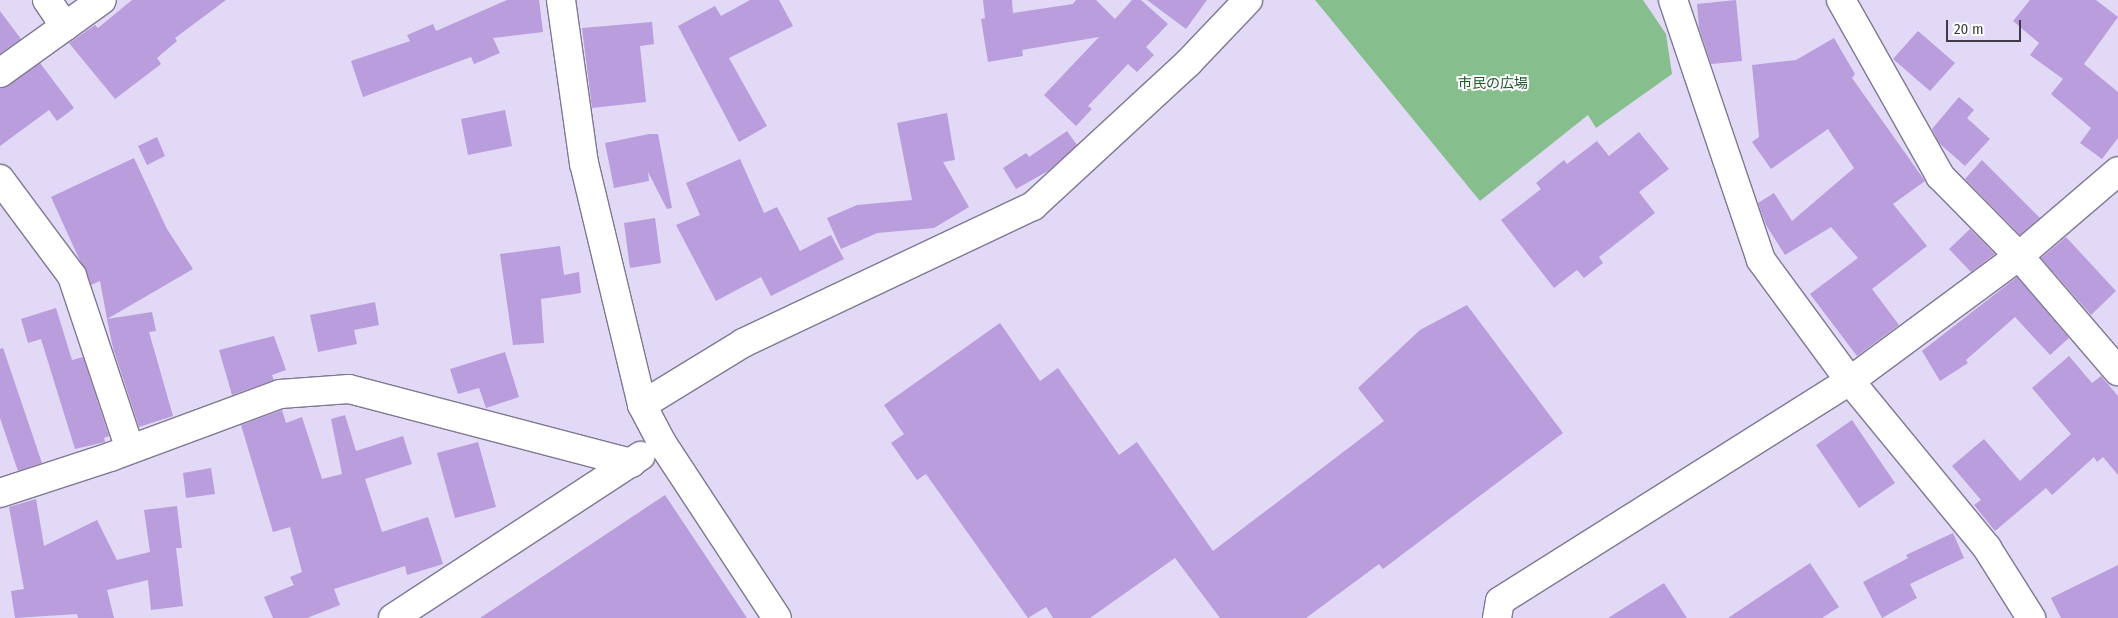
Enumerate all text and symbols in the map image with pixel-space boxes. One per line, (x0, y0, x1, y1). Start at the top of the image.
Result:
scale bar (1948, 10, 2023, 42)
text: 20 m (1954, 20, 1984, 38)
park label: 市民の広場 (1458, 76, 1528, 92)

